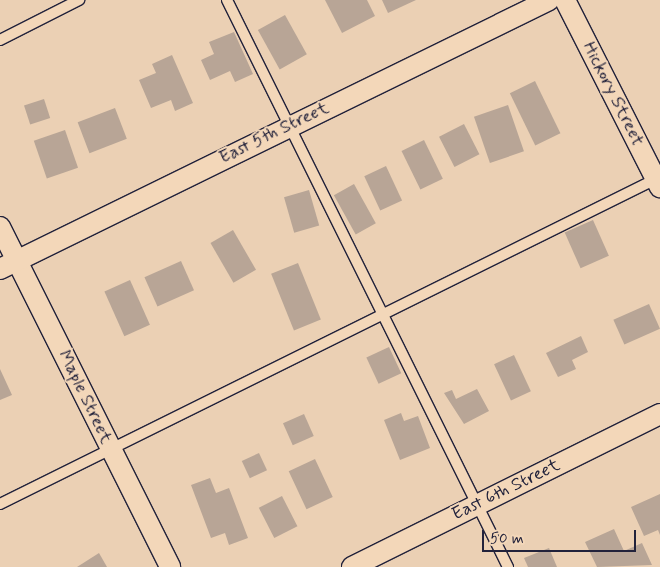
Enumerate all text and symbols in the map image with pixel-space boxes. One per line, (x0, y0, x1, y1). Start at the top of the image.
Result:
street label: Hickory Street (578, 39, 648, 149)
street label: East 5th Street (216, 97, 332, 169)
street label: Maple Street (53, 347, 117, 447)
street label: East 6th Street (449, 455, 563, 525)
scale bar (485, 520, 639, 552)
text: 50 m (490, 529, 524, 549)

